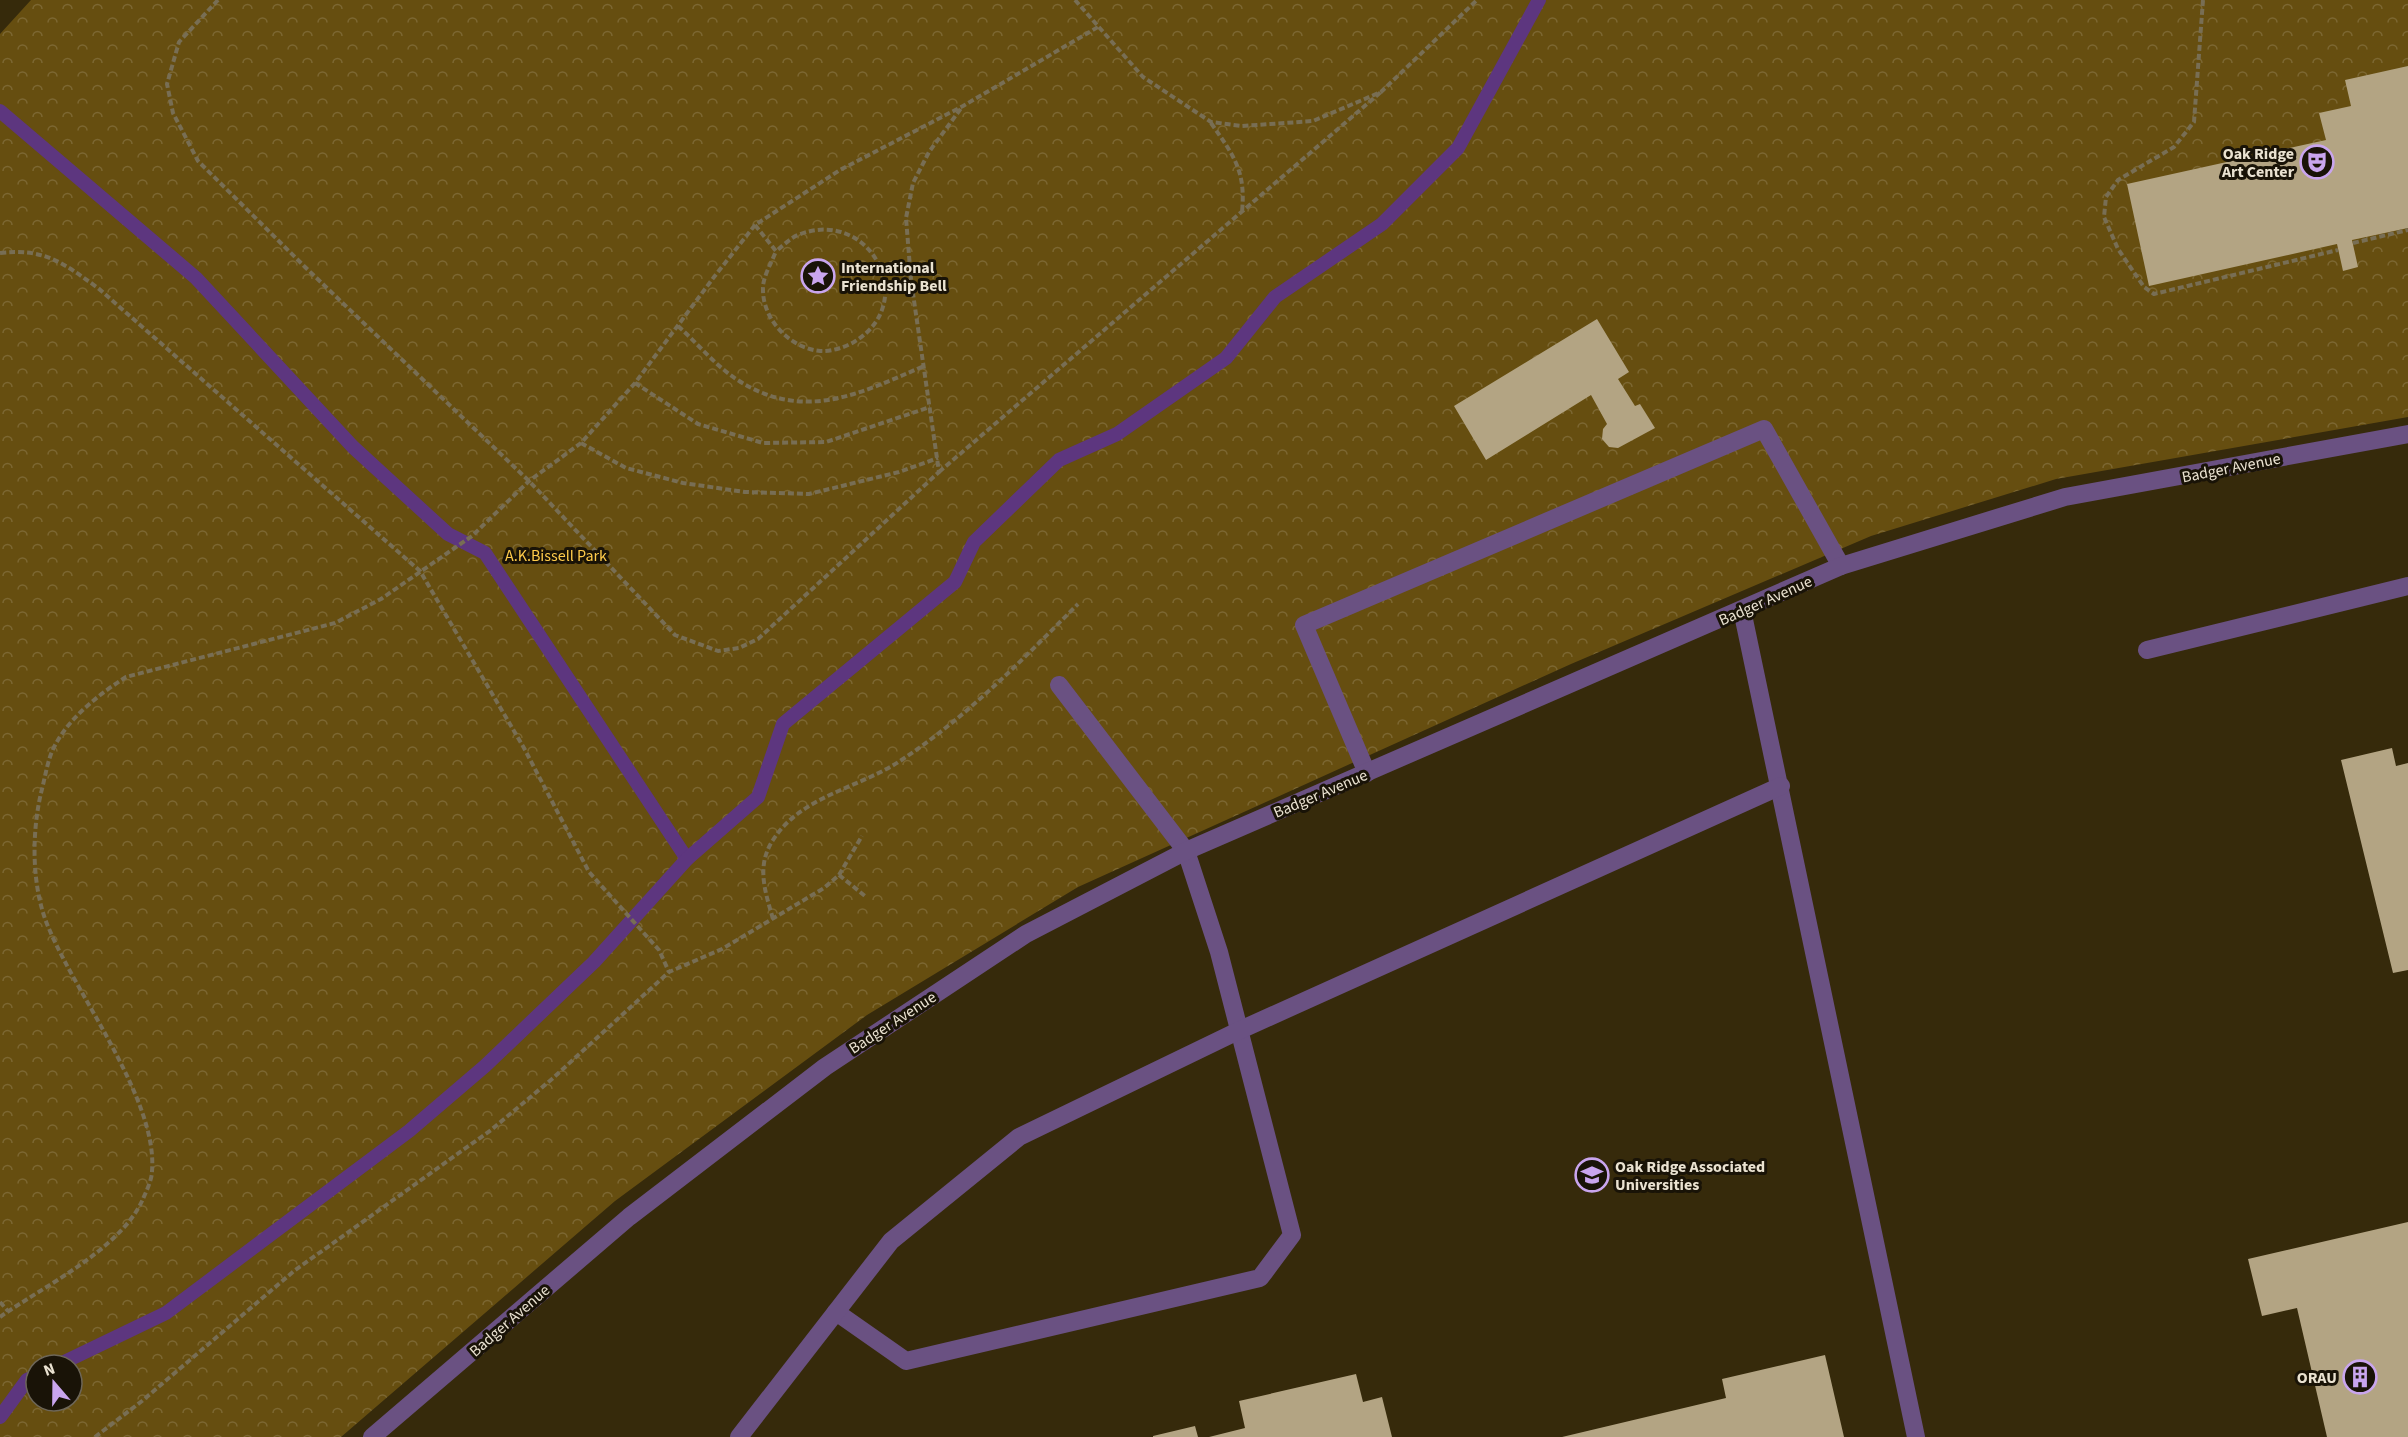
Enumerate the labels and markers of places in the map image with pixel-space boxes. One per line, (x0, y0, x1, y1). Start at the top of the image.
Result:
place label: Oak Ridge Art Center (2221, 143, 2295, 183)
theatre icon: Oak Ridge Art Center (2299, 144, 2335, 180)
place label: International Friendship Bell (841, 257, 947, 297)
place icon: International Friendship Bell (800, 258, 836, 294)
place label: Oak Ridge Associated Universities (1615, 1156, 1765, 1196)
school or university icon: Oak Ridge Associated Universities (1574, 1157, 1610, 1193)
building icon: ORAU (2342, 1359, 2378, 1395)
place label: ORAU (2297, 1367, 2337, 1389)

